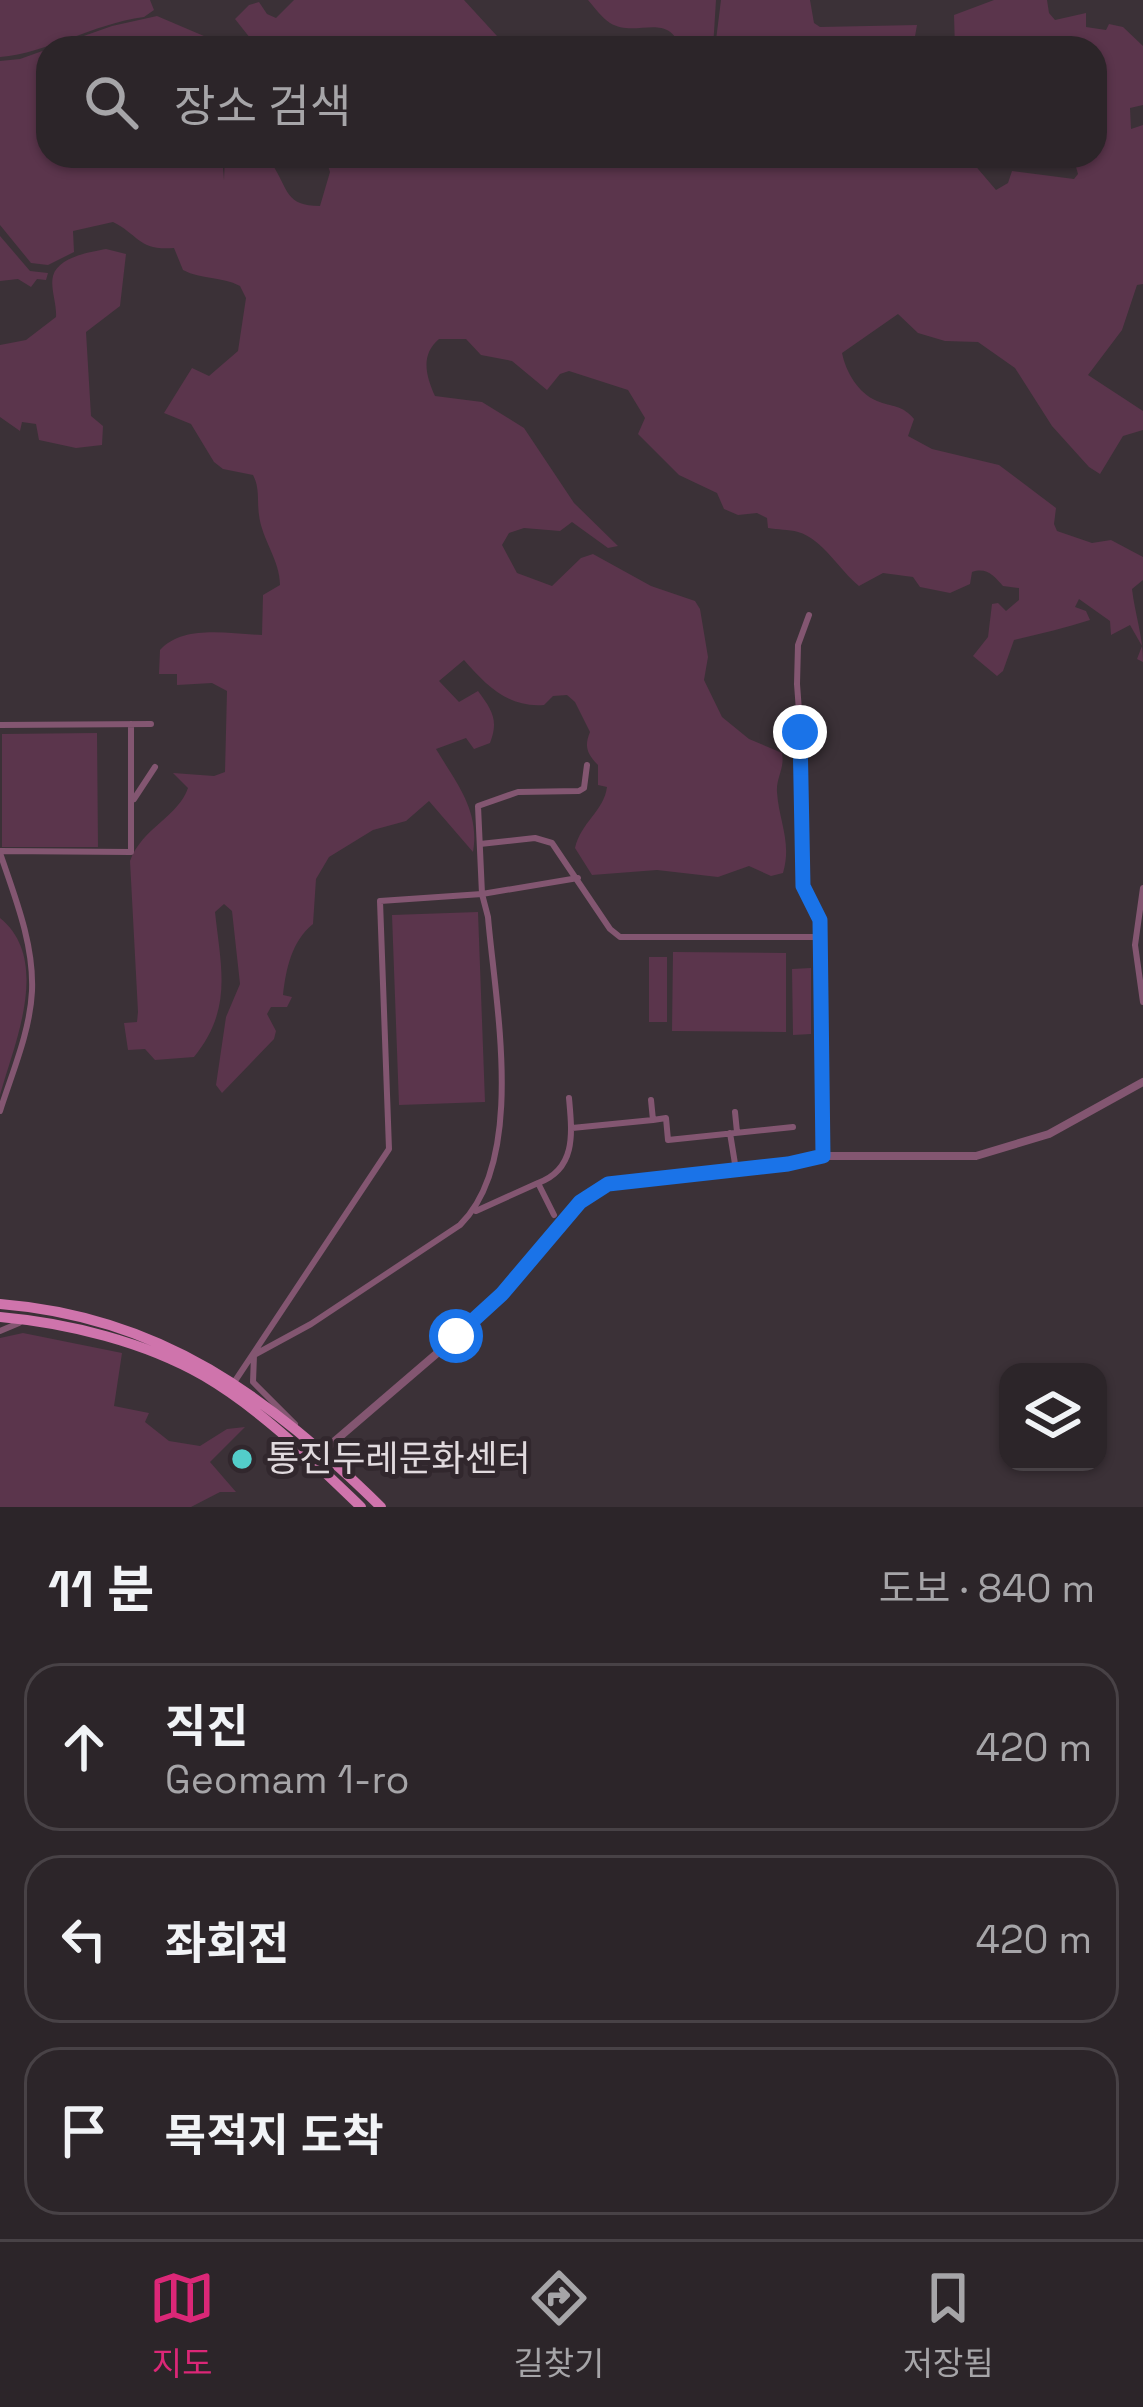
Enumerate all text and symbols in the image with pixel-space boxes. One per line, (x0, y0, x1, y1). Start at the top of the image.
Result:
search box (36, 36, 1107, 168)
icon: search (78, 69, 144, 135)
text: 장소 검색 (174, 78, 351, 135)
route end (773, 705, 827, 759)
route start (429, 1309, 483, 1363)
map controls (999, 1363, 1107, 1471)
button: layers (999, 1363, 1107, 1471)
place label: 통진두레문화센터 (266, 1436, 531, 1482)
marker: 통진두레문화센터 (229, 1446, 255, 1472)
text: 11 분 (48, 1557, 154, 1622)
text: 도보 · 840 m (879, 1564, 1095, 1613)
text: 직진 (165, 1698, 248, 1755)
icon: ahead (51, 1714, 117, 1780)
text: 420 m (976, 1723, 1092, 1772)
text: Geomam 1-ro (165, 1755, 410, 1804)
icon: left (51, 1906, 117, 1972)
text: 좌회전 (165, 1915, 289, 1972)
text: 420 m (976, 1915, 1092, 1964)
icon: arrive (51, 2098, 117, 2164)
text: 목적지 도착 (165, 2107, 383, 2164)
tab: 지도 (149, 2265, 215, 2385)
tab: 길찾기 (513, 2265, 604, 2385)
tab: 저장됨 (903, 2265, 994, 2385)

